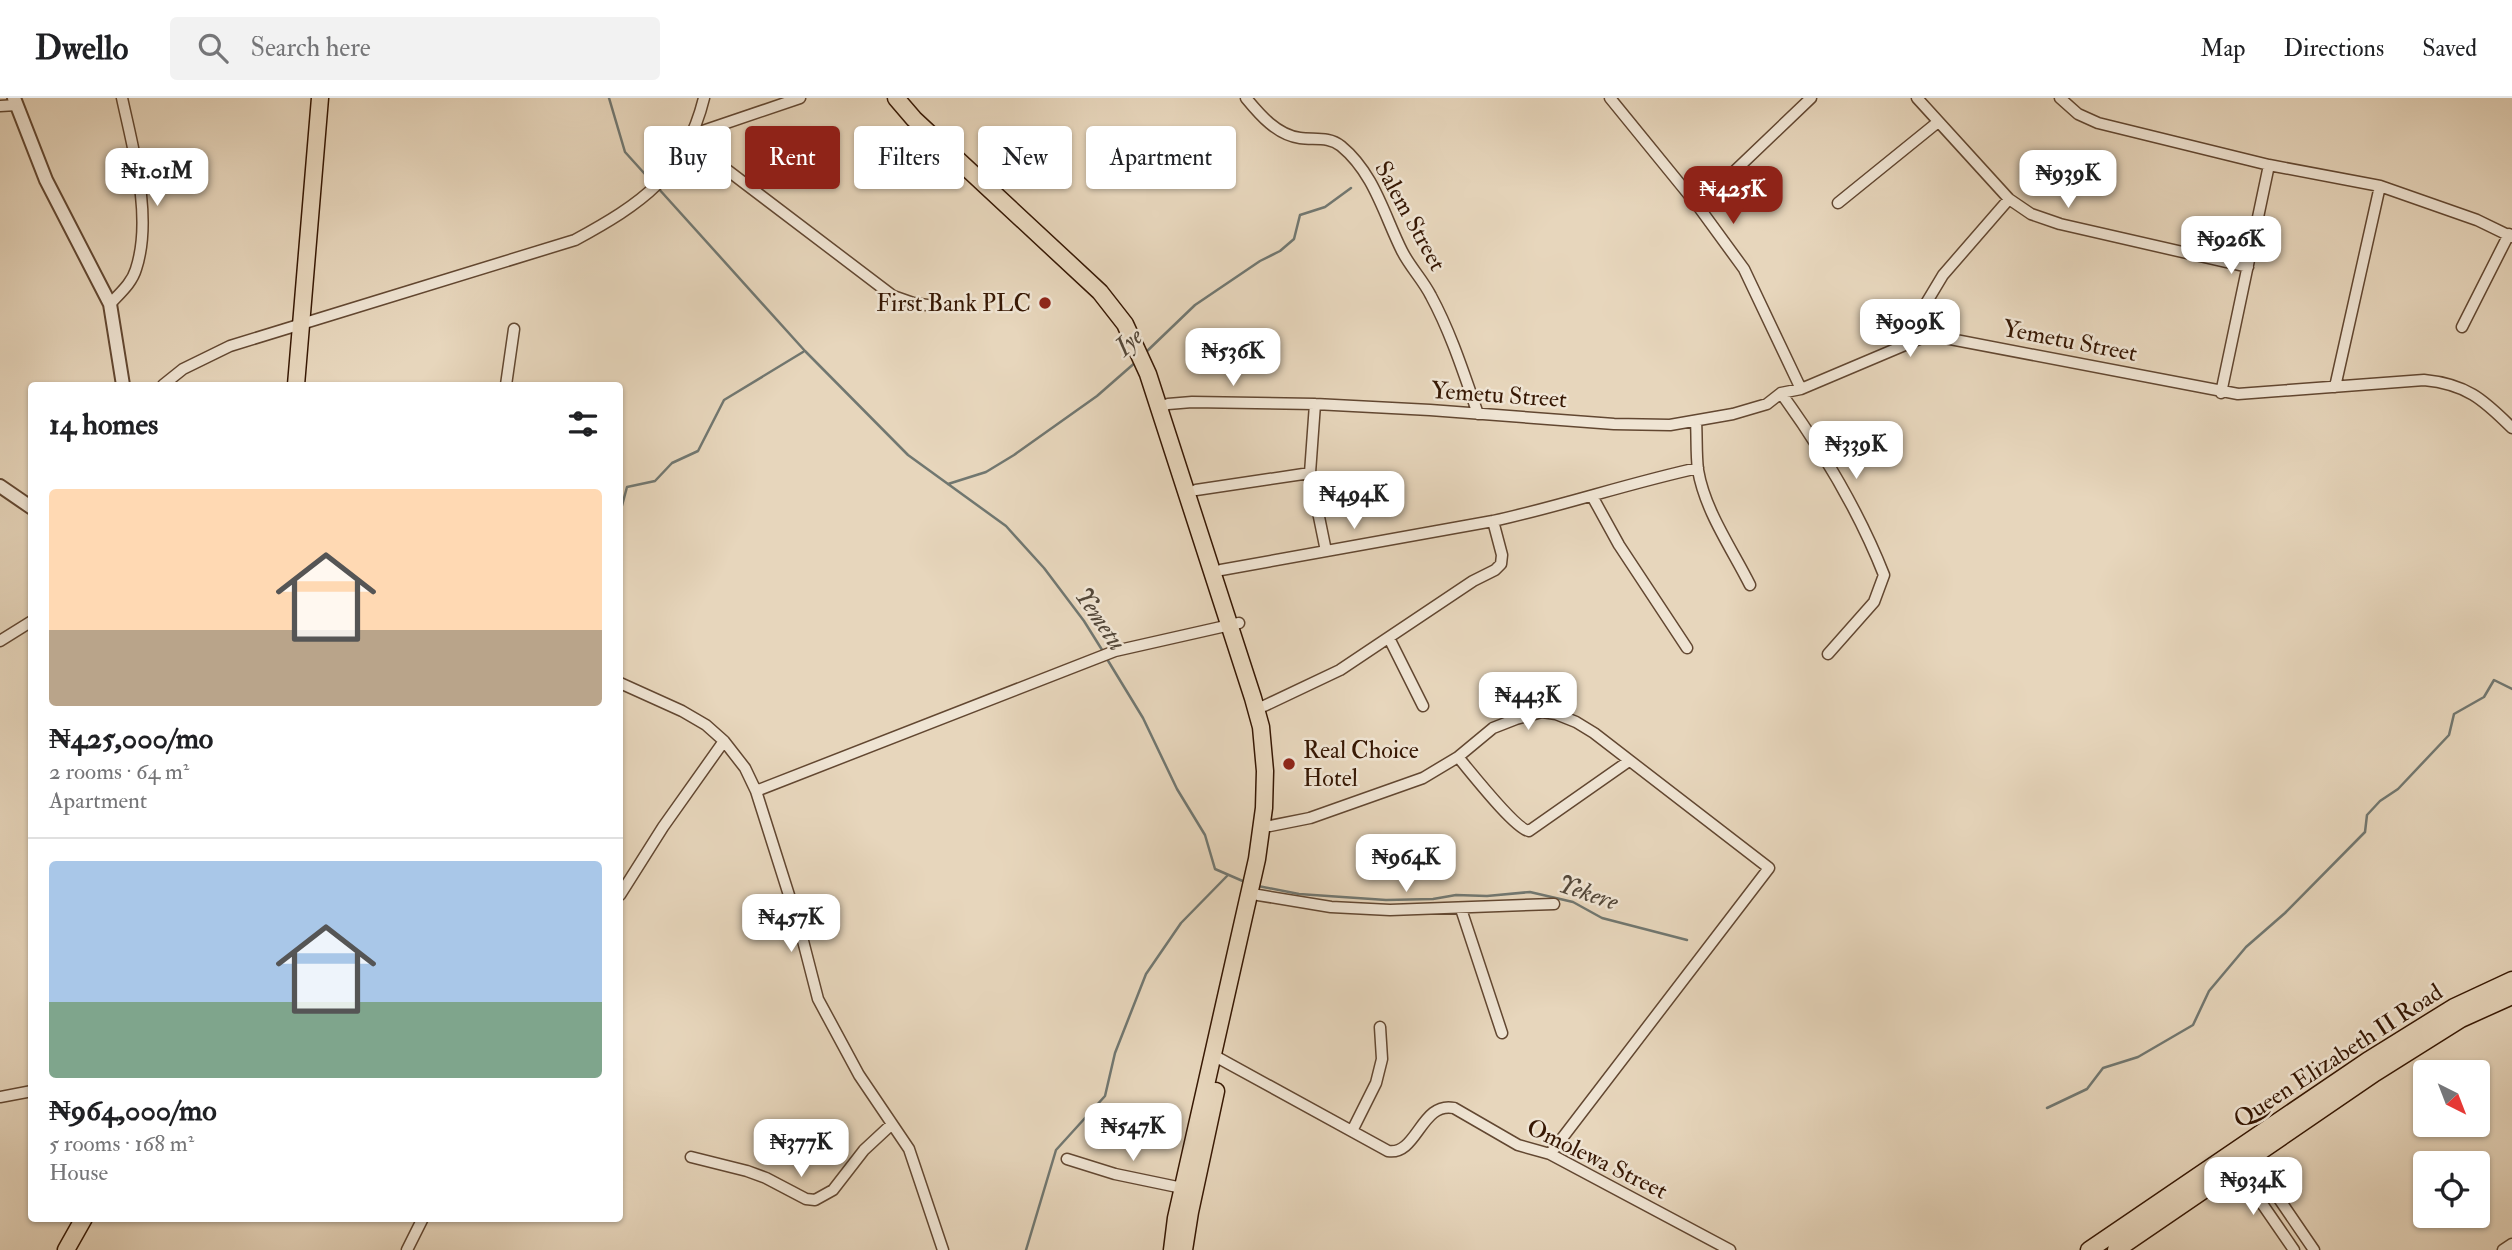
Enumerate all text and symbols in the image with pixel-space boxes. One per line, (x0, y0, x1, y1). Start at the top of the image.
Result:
search box (170, 17, 660, 80)
text: Dwello (35, 28, 128, 69)
icon: search (194, 29, 232, 67)
text: Search here (250, 32, 371, 64)
text: Map (2200, 33, 2245, 64)
text: Directions (2283, 33, 2384, 64)
text: Saved (2422, 33, 2477, 64)
chip: Buy (644, 126, 731, 189)
chip: Rent (745, 126, 840, 189)
chip: Filters (854, 126, 964, 189)
chip: New (978, 126, 1072, 189)
chip: Apartment (1086, 126, 1236, 189)
pin: ₦1.01M (100, 148, 214, 208)
pin: ₦939K (2019, 150, 2117, 210)
text: ₦1.01M (121, 156, 193, 185)
street label: Salem Street (1367, 156, 1453, 277)
text: ₦939K (2035, 158, 2101, 187)
pin: ₦425K (1684, 166, 1782, 226)
text: ₦425K (1700, 174, 1766, 203)
pin: ₦926K (2182, 216, 2280, 276)
text: ₦926K (2197, 224, 2265, 253)
place label: First Bank PLC (876, 288, 1031, 319)
marker: First Bank PLC (1037, 295, 1053, 311)
pin: ₦909K (1861, 300, 1959, 359)
text: ₦909K (1876, 307, 1944, 336)
street label: Yemetu Street (2000, 313, 2140, 369)
water label: Iye (1107, 321, 1150, 364)
pin: ₦536K (1184, 328, 1282, 388)
text: ₦536K (1201, 336, 1265, 365)
street label: Yemetu Street (1430, 375, 1568, 415)
icon: filters (564, 405, 602, 443)
text: 14 homes (49, 406, 158, 443)
pin: ₦339K (1807, 422, 1905, 481)
text: ₦339K (1825, 429, 1887, 458)
pin: ₦494K (1305, 472, 1403, 531)
text: ₦494K (1319, 479, 1389, 508)
icon: home (263, 534, 389, 660)
water label: Yemetu (1067, 581, 1133, 657)
pin: ₦443K (1479, 672, 1577, 732)
text: ₦443K (1495, 680, 1561, 709)
text: ₦425,000/mo (49, 720, 213, 757)
place label: Real Choice Hotel (1303, 735, 1419, 794)
marker: Real Choice Hotel (1281, 756, 1297, 772)
text: 2 rooms · 64 m² (49, 757, 189, 786)
text: Apartment (49, 786, 147, 815)
pin: ₦964K (1357, 834, 1455, 894)
text: ₦964K (1372, 842, 1440, 871)
water label: Yekere (1554, 868, 1623, 918)
pin: ₦457K (742, 894, 840, 954)
text: ₦457K (758, 902, 824, 931)
icon: home (263, 906, 389, 1032)
street label: Queen Elizabeth II Road (2228, 977, 2449, 1135)
north arrow (2413, 1060, 2490, 1138)
map controls (2413, 1060, 2490, 1228)
text: ₦964,000/mo (49, 1092, 217, 1129)
pin: ₦547K (1084, 1104, 1182, 1163)
text: ₦547K (1101, 1111, 1165, 1140)
street label: Omolewa Street (1521, 1112, 1673, 1207)
pin: ₦377K (752, 1119, 850, 1179)
text: ₦377K (770, 1127, 832, 1156)
text: 5 rooms · 168 m² (49, 1129, 194, 1158)
button: locate (2413, 1151, 2490, 1228)
text: House (49, 1158, 108, 1187)
pin: ₦934K (2204, 1158, 2302, 1217)
text: ₦934K (2220, 1165, 2286, 1194)

